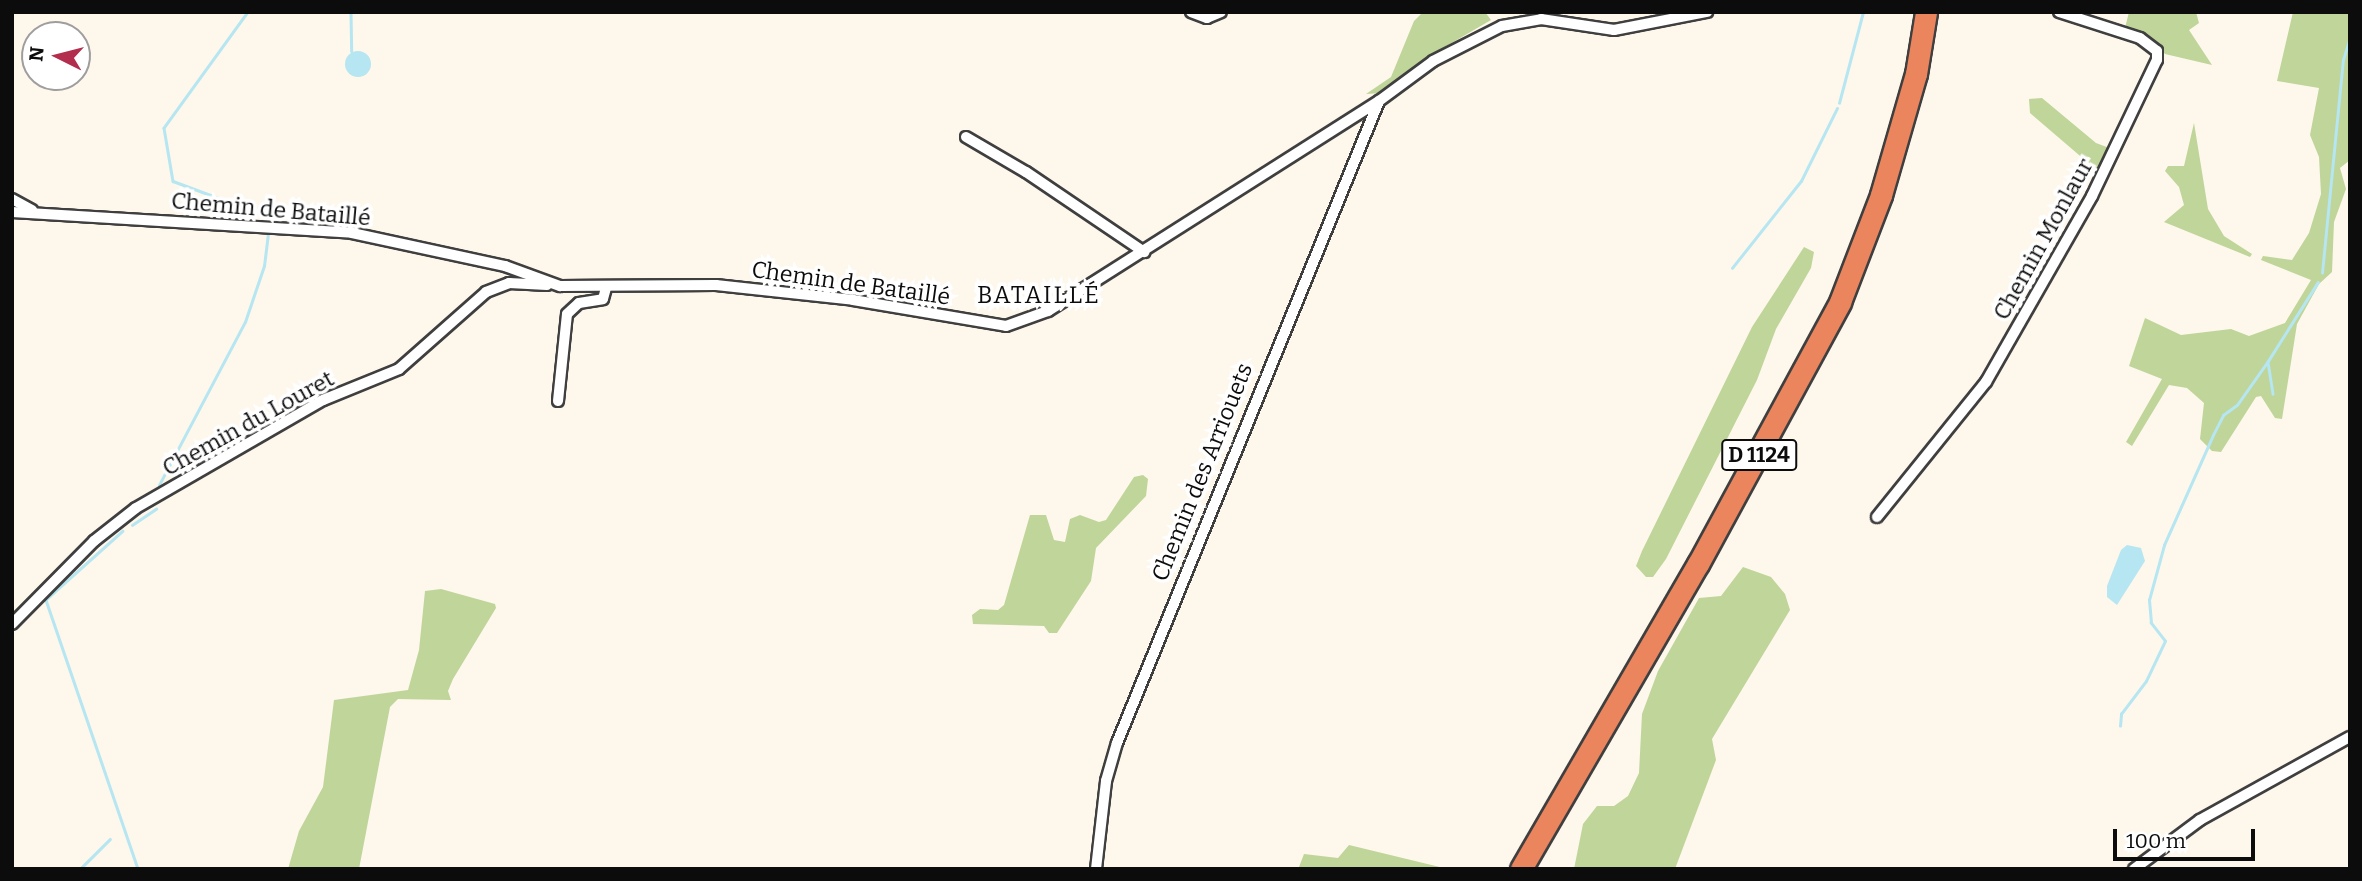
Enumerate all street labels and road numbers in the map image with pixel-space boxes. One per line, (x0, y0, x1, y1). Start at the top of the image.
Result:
street label: Chemin Monlaur (1987, 153, 2099, 325)
street label: Chemin de Bataillé (170, 187, 372, 231)
street label: Chemin de Bataillé (750, 255, 952, 311)
street label: Chemin des Arriouets (1146, 359, 1258, 585)
street label: Chemin du Louret (157, 364, 339, 482)
road number: D 1124 (1720, 438, 1798, 472)

